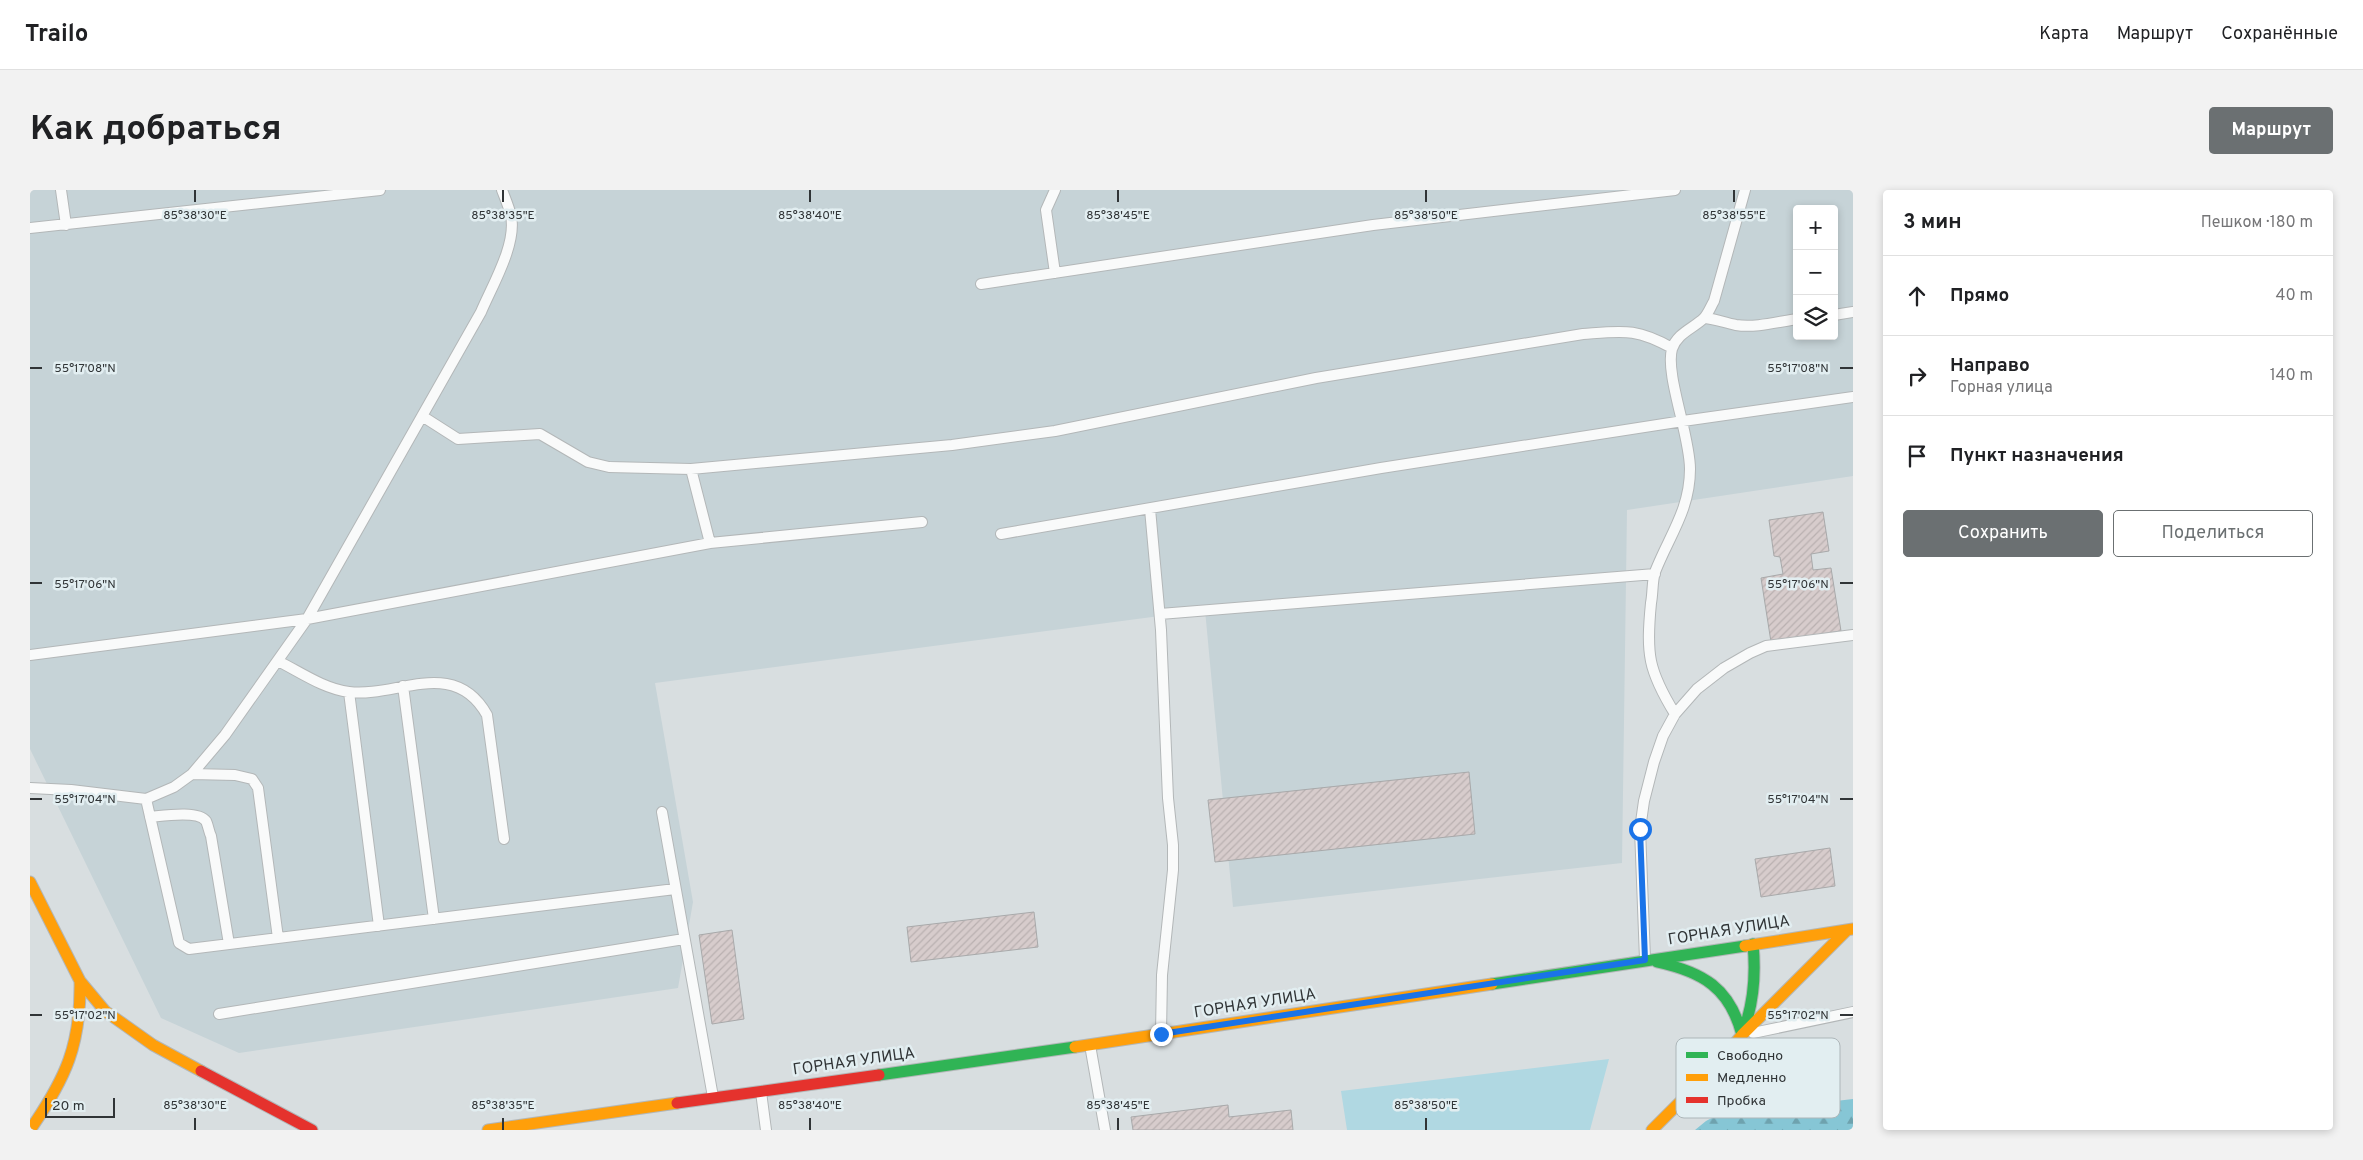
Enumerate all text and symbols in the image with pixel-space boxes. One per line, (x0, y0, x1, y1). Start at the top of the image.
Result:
text: Trailo (25, 20, 88, 50)
text: Карта (2039, 23, 2089, 46)
text: Маршрут (2117, 23, 2193, 46)
text: Сохранённые (2221, 23, 2338, 46)
button: Маршрут (2209, 107, 2333, 154)
text: Как добраться (30, 108, 282, 152)
map controls (1793, 205, 1838, 340)
button: + (1793, 205, 1838, 250)
text: 85°38'30"E (163, 208, 227, 224)
text: 85°38'35"E (471, 208, 535, 224)
text: 85°38'40"E (778, 208, 842, 224)
text: 85°38'45"E (1086, 208, 1150, 224)
text: 85°38'50"E (1394, 208, 1458, 224)
text: 85°38'55"E (1702, 208, 1766, 224)
text: 3 мин (1903, 209, 1962, 236)
text: Пешком · 180 m (2201, 213, 2313, 233)
button: − (1793, 250, 1838, 295)
icon: ahead (1903, 282, 1931, 310)
text: Прямо (1950, 284, 2009, 308)
text: 40 m (2275, 286, 2313, 306)
button: layers (1793, 295, 1838, 340)
text: Направо (1950, 354, 2030, 378)
text: 55°17'08"N (54, 361, 116, 377)
text: 55°17'08"N (1767, 361, 1829, 377)
icon: right (1903, 362, 1931, 390)
text: 140 m (2270, 366, 2313, 386)
text: Горная улица (1950, 378, 2053, 398)
icon: arrive (1903, 442, 1931, 470)
text: Пункт назначения (1950, 444, 2124, 468)
button: Сохранить (1903, 510, 2103, 557)
button: Поделиться (2113, 510, 2313, 557)
text: 55°17'06"N (54, 577, 116, 593)
text: 55°17'06"N (1767, 577, 1829, 593)
text: 55°17'04"N (54, 792, 116, 808)
text: 55°17'04"N (1767, 792, 1829, 808)
route start (1629, 818, 1652, 841)
street label: ГОРНАЯ УЛИЦА (1667, 911, 1791, 951)
street label: ГОРНАЯ УЛИЦА (1193, 984, 1317, 1024)
text: 55°17'02"N (54, 1008, 116, 1024)
text: 55°17'02"N (1767, 1008, 1829, 1024)
route end (1150, 1023, 1173, 1046)
legend (1676, 1038, 1840, 1118)
street label: ГОРНАЯ УЛИЦА (792, 1044, 916, 1080)
text: Свободно (1717, 1048, 1783, 1065)
text: Медленно (1717, 1070, 1786, 1087)
text: Пробка (1717, 1093, 1766, 1110)
scale bar (45, 1095, 115, 1118)
text: 20 m (52, 1098, 85, 1115)
text: 85°38'30"E (163, 1098, 227, 1114)
text: 85°38'35"E (471, 1098, 535, 1114)
text: 85°38'40"E (778, 1098, 842, 1114)
text: 85°38'45"E (1086, 1098, 1150, 1114)
text: 85°38'50"E (1394, 1098, 1458, 1114)

